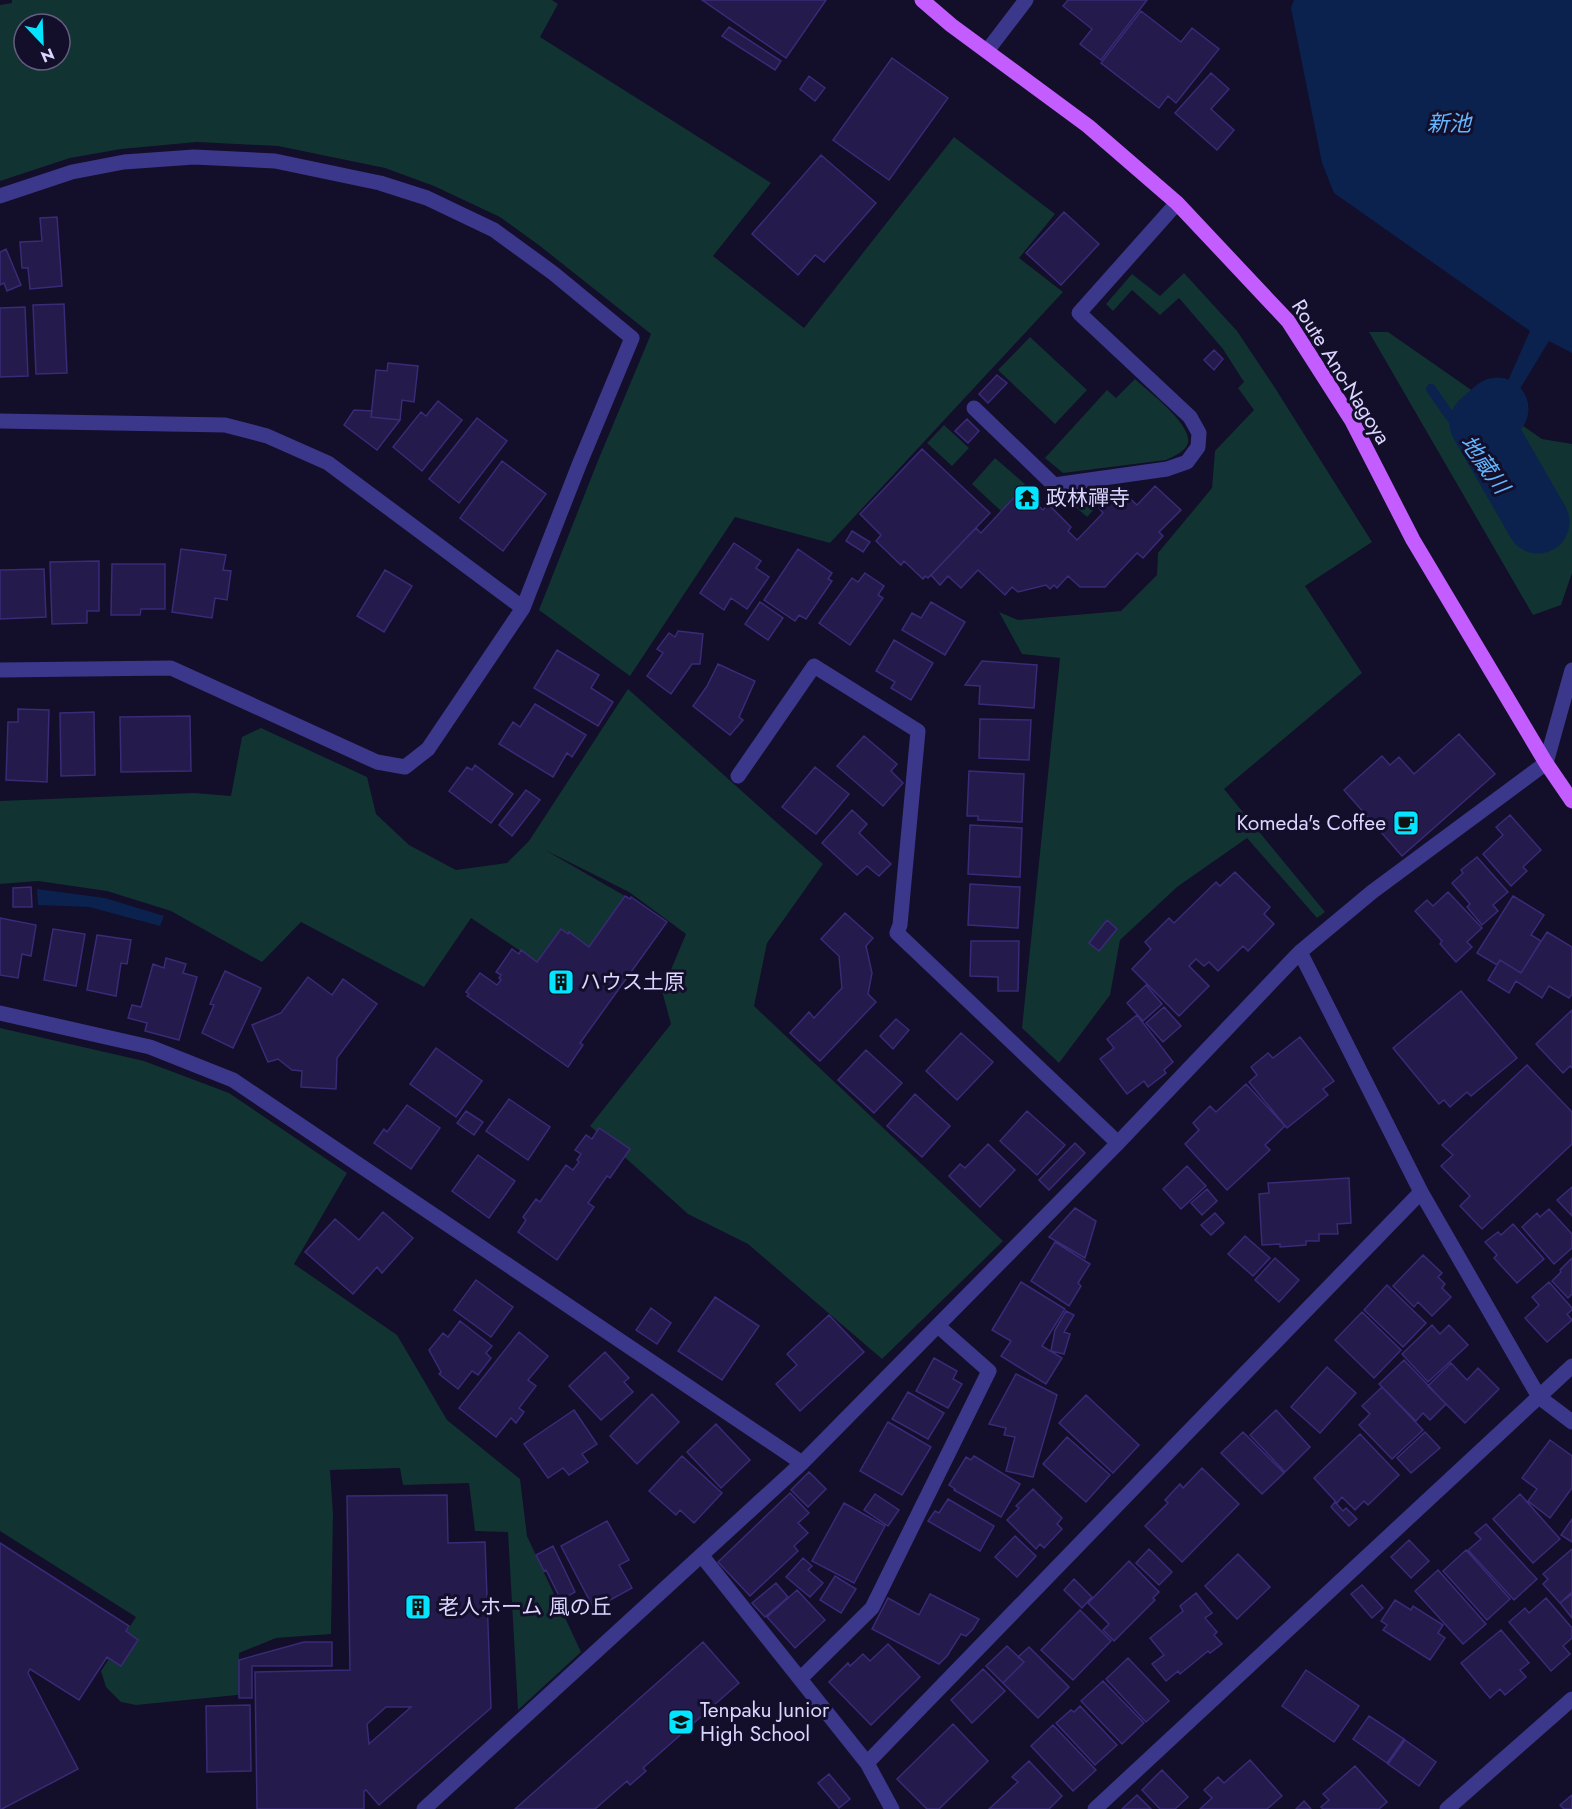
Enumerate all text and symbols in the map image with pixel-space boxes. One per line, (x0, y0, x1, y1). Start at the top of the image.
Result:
north arrow (12, 12, 72, 72)
text: N (37, 42, 58, 68)
water label: 新池 (1427, 107, 1473, 139)
street label: Route Ano-Nagoya (1284, 294, 1398, 450)
water label: 地蔵川 (1453, 428, 1519, 502)
temple icon: 政林禪寺 (1012, 483, 1042, 513)
place label: 政林禪寺 (1046, 483, 1130, 513)
place label: Komeda's Coffee (1237, 808, 1386, 838)
cafe icon: Komeda's Coffee (1391, 808, 1421, 838)
building icon: ハウス土原 (546, 967, 576, 997)
place label: ハウス土原 (580, 967, 685, 997)
building icon: 老人ホーム 風の丘 (403, 1592, 433, 1622)
place label: 老人ホーム 風の丘 (438, 1592, 612, 1622)
place label: Tenpaku Junior High School (700, 1695, 830, 1749)
school or university icon: Tenpaku Junior High School (666, 1707, 696, 1737)

